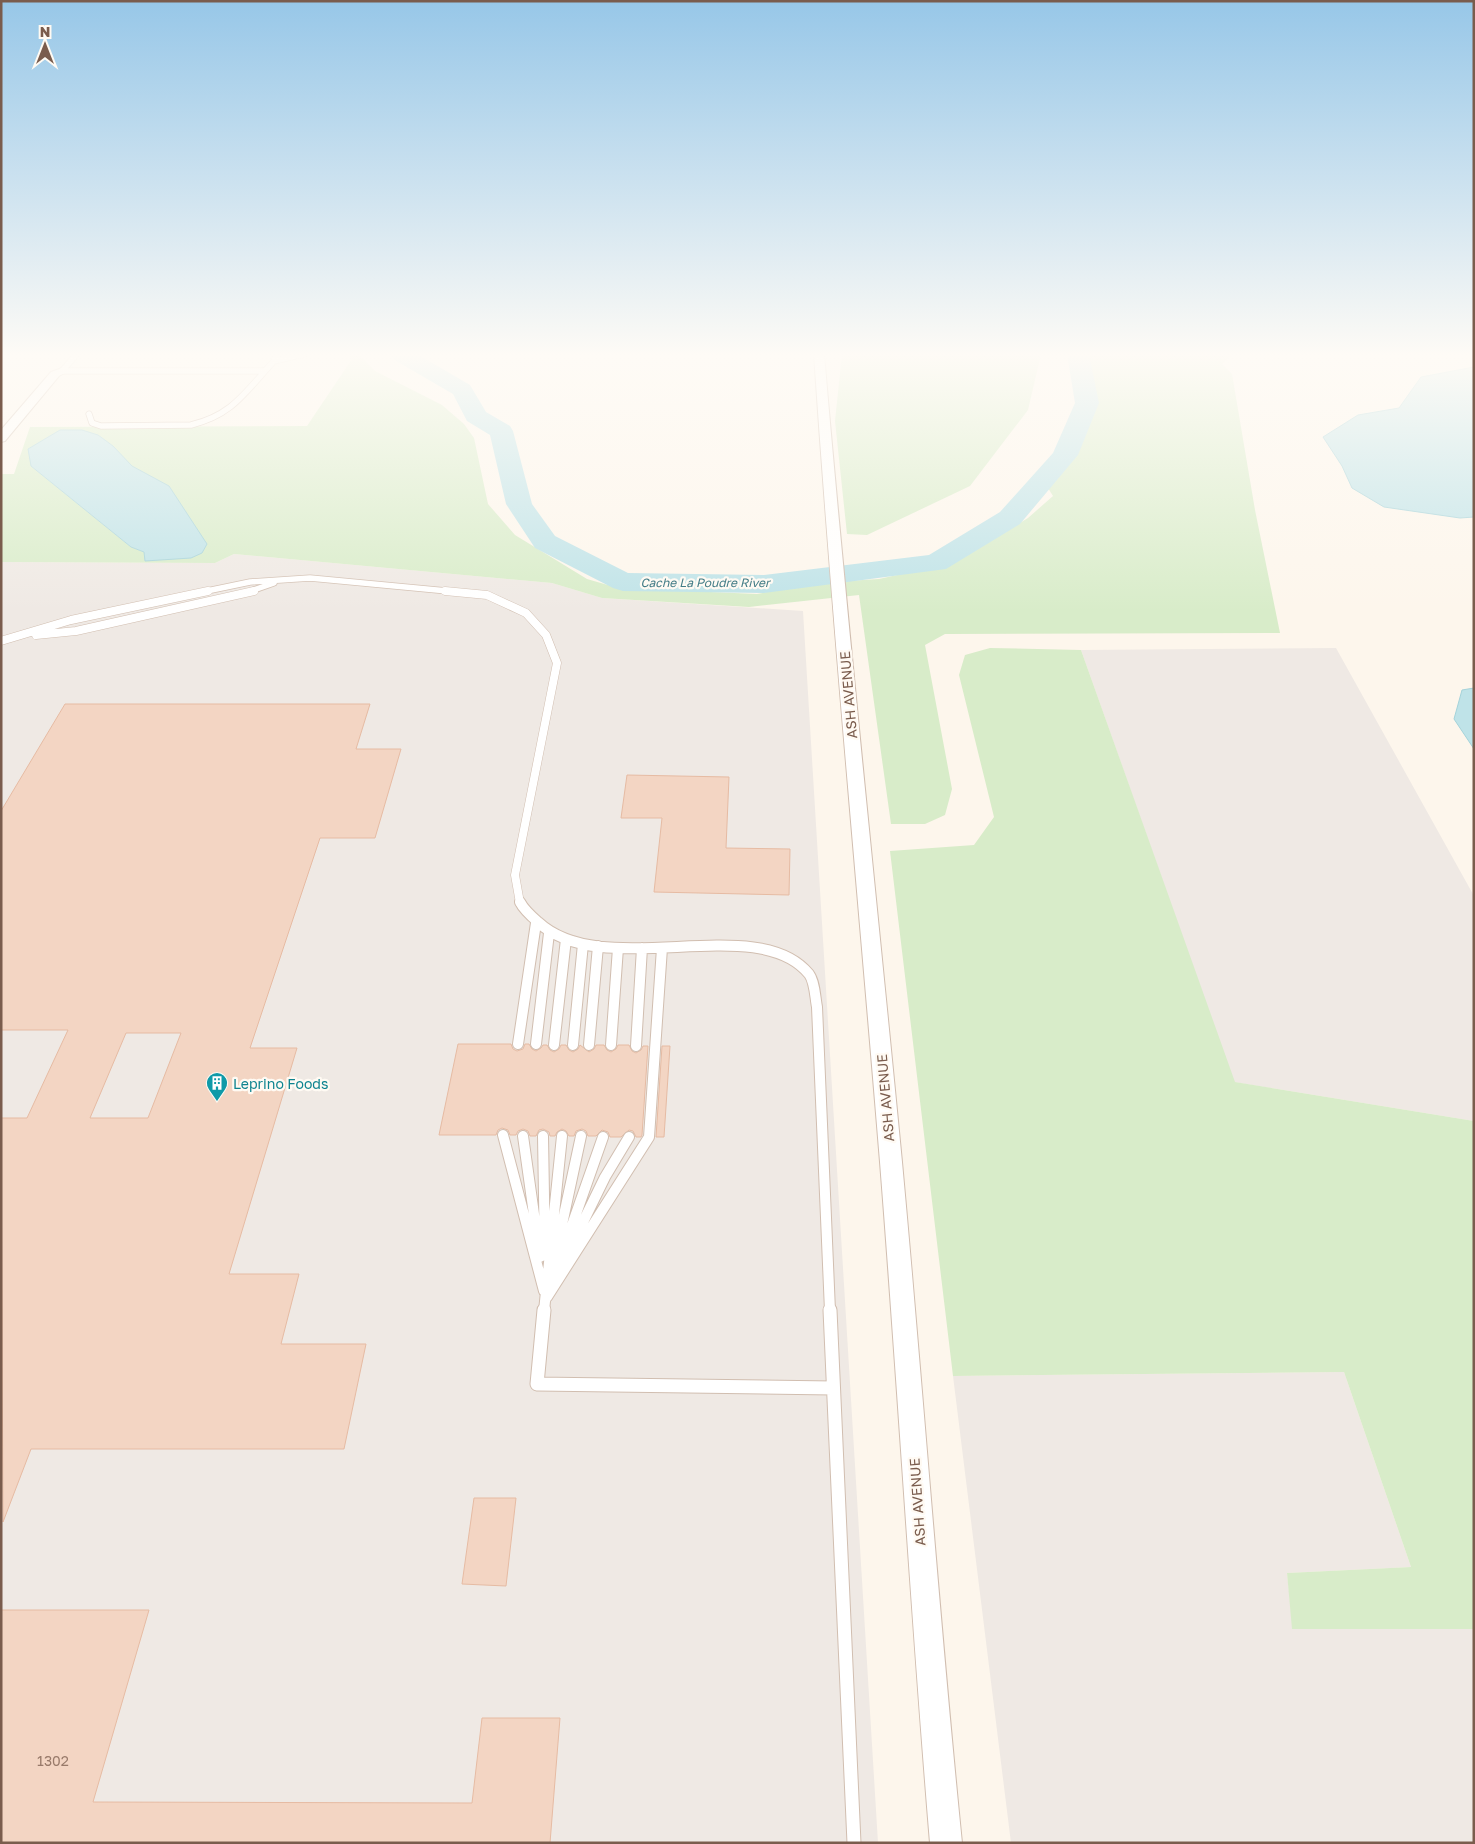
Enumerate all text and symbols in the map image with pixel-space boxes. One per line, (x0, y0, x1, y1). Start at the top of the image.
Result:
north arrow (20, 20, 70, 70)
text: N (40, 23, 50, 40)
water label: Cache La Poudre River (640, 575, 772, 590)
street label: ASH AVENUE (836, 651, 860, 739)
street label: ASH AVENUE (873, 1054, 897, 1142)
building icon: Leprino Foods (205, 1071, 229, 1102)
place label: Leprino Foods (233, 1075, 328, 1092)
street label: ASH AVENUE (905, 1458, 929, 1546)
house number: 1302 (37, 1752, 69, 1769)

